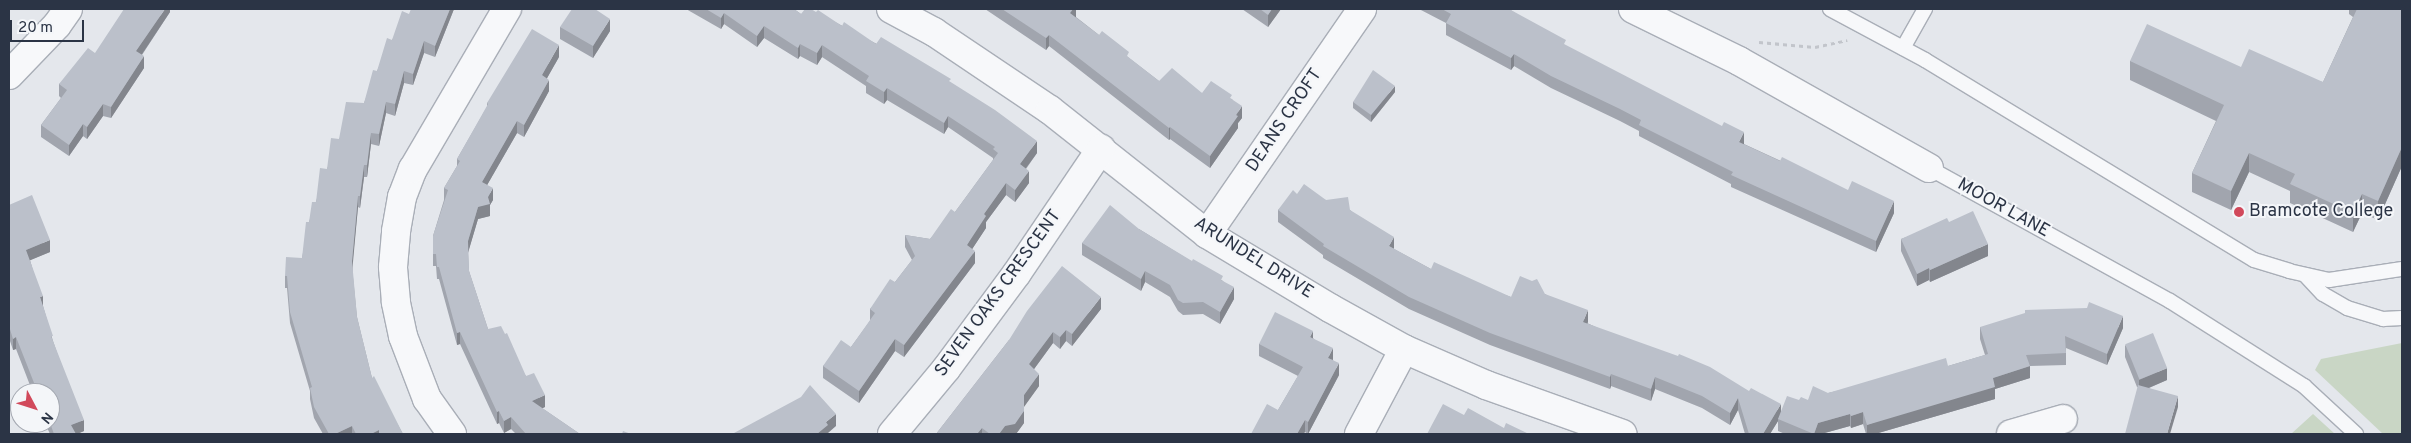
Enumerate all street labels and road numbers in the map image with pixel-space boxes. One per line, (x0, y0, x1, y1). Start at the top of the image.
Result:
street label: DEANS CROFT (1242, 65, 1328, 177)
street label: MOOR LANE (1953, 175, 2053, 243)
street label: SEVEN OAKS CRESCENT (931, 206, 1067, 382)
street label: ARUNDEL DRIVE (1189, 213, 1317, 305)

